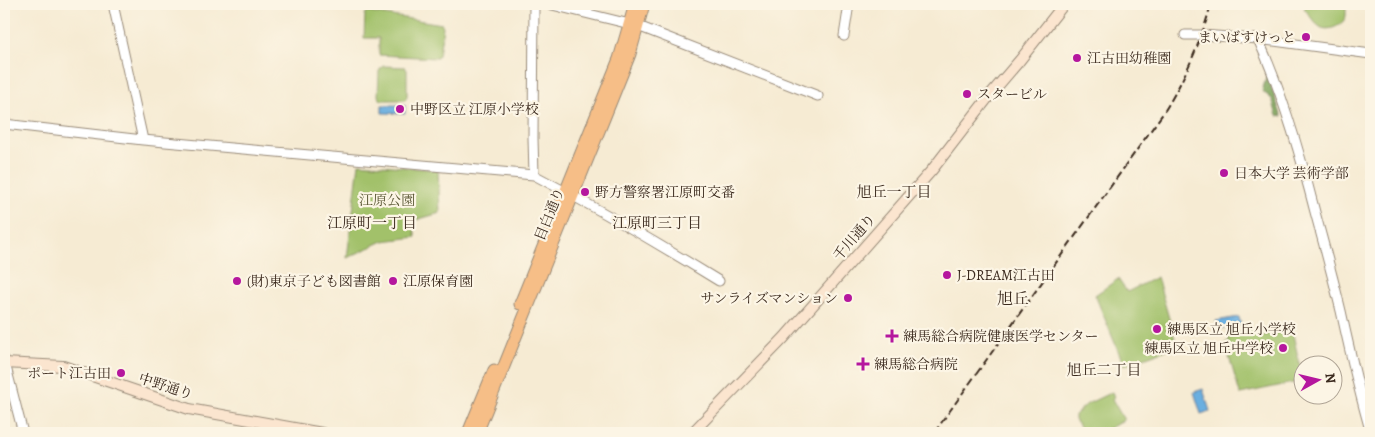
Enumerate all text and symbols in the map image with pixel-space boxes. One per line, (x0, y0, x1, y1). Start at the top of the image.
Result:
place label: まいばすけっと (1198, 28, 1296, 47)
marker: まいばすけっと (1300, 31, 1312, 43)
place label: 江古田幼稚園 (1087, 49, 1171, 68)
marker: 江古田幼稚園 (1071, 52, 1083, 64)
place label: スタービル (977, 85, 1047, 104)
marker: スタービル (961, 88, 973, 100)
place label: 中野区立 江原小学校 (410, 100, 539, 119)
marker: 中野区立 江原小学校 (394, 103, 406, 115)
place label: 日本大学 芸術学部 (1234, 164, 1349, 183)
marker: 日本大学 芸術学部 (1218, 167, 1230, 179)
district label: 旭丘一丁目 (856, 182, 932, 202)
place label: 野方警察署江原町交番 (595, 183, 735, 202)
street label: 目白通り (530, 185, 569, 244)
marker: 野方警察署江原町交番 (579, 186, 591, 198)
park label: 江原公園 (359, 191, 415, 210)
street label: 千川通り (829, 210, 880, 265)
district label: 江原町一丁目 (327, 213, 417, 233)
district label: 江原町三丁目 (612, 213, 702, 233)
place label: J-DREAM江古田 (957, 266, 1055, 285)
marker: J-DREAM江古田 (941, 269, 953, 281)
place label: (財)東京子ども図書館 (247, 272, 381, 291)
place label: 江原保育園 (403, 272, 473, 291)
marker: (財)東京子ども図書館 (231, 275, 243, 287)
marker: 江原保育園 (387, 275, 399, 287)
district label: 旭丘 (997, 288, 1029, 310)
place label: サンライズマンション (700, 289, 838, 308)
marker: サンライズマンション (842, 292, 854, 304)
place label: 練馬区立 旭丘小学校 (1167, 320, 1296, 339)
marker: 練馬区立 旭丘小学校 (1151, 323, 1163, 335)
place label: 練馬総合病院健康医学センター (903, 327, 1098, 346)
marker: 練馬総合病院健康医学センター (885, 329, 899, 343)
place label: 練馬区立 旭丘中学校 (1144, 339, 1273, 358)
marker: 練馬区立 旭丘中学校 (1277, 342, 1289, 354)
north arrow (1292, 354, 1342, 404)
place label: 練馬総合病院 (874, 355, 958, 374)
marker: 練馬総合病院 (856, 357, 870, 371)
district label: 旭丘二丁目 (1066, 360, 1142, 380)
place label: ポート江古田 (27, 364, 111, 383)
marker: ポート江古田 (115, 367, 127, 379)
street label: 中野通り (136, 369, 195, 404)
text: N (1320, 372, 1340, 385)

